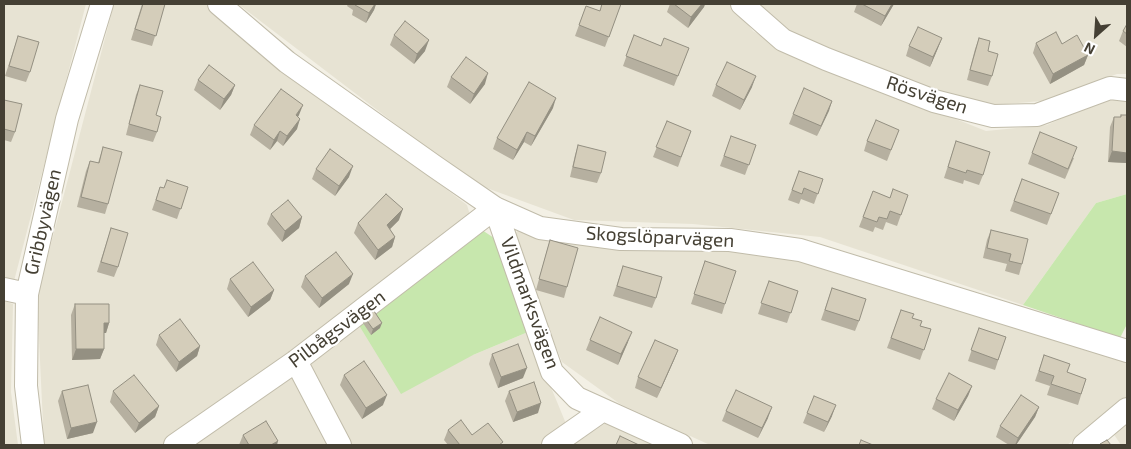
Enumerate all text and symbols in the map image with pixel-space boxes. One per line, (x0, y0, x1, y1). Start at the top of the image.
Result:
north arrow (1071, 10, 1121, 60)
text: N (1081, 39, 1097, 59)
street label: Rösvägen (883, 71, 971, 119)
street label: Gribbyvägen (20, 167, 66, 277)
street label: Skogslöparvägen (585, 222, 735, 252)
street label: Vildmarksvägen (496, 234, 564, 372)
street label: Pilbågsvägen (284, 285, 390, 373)

